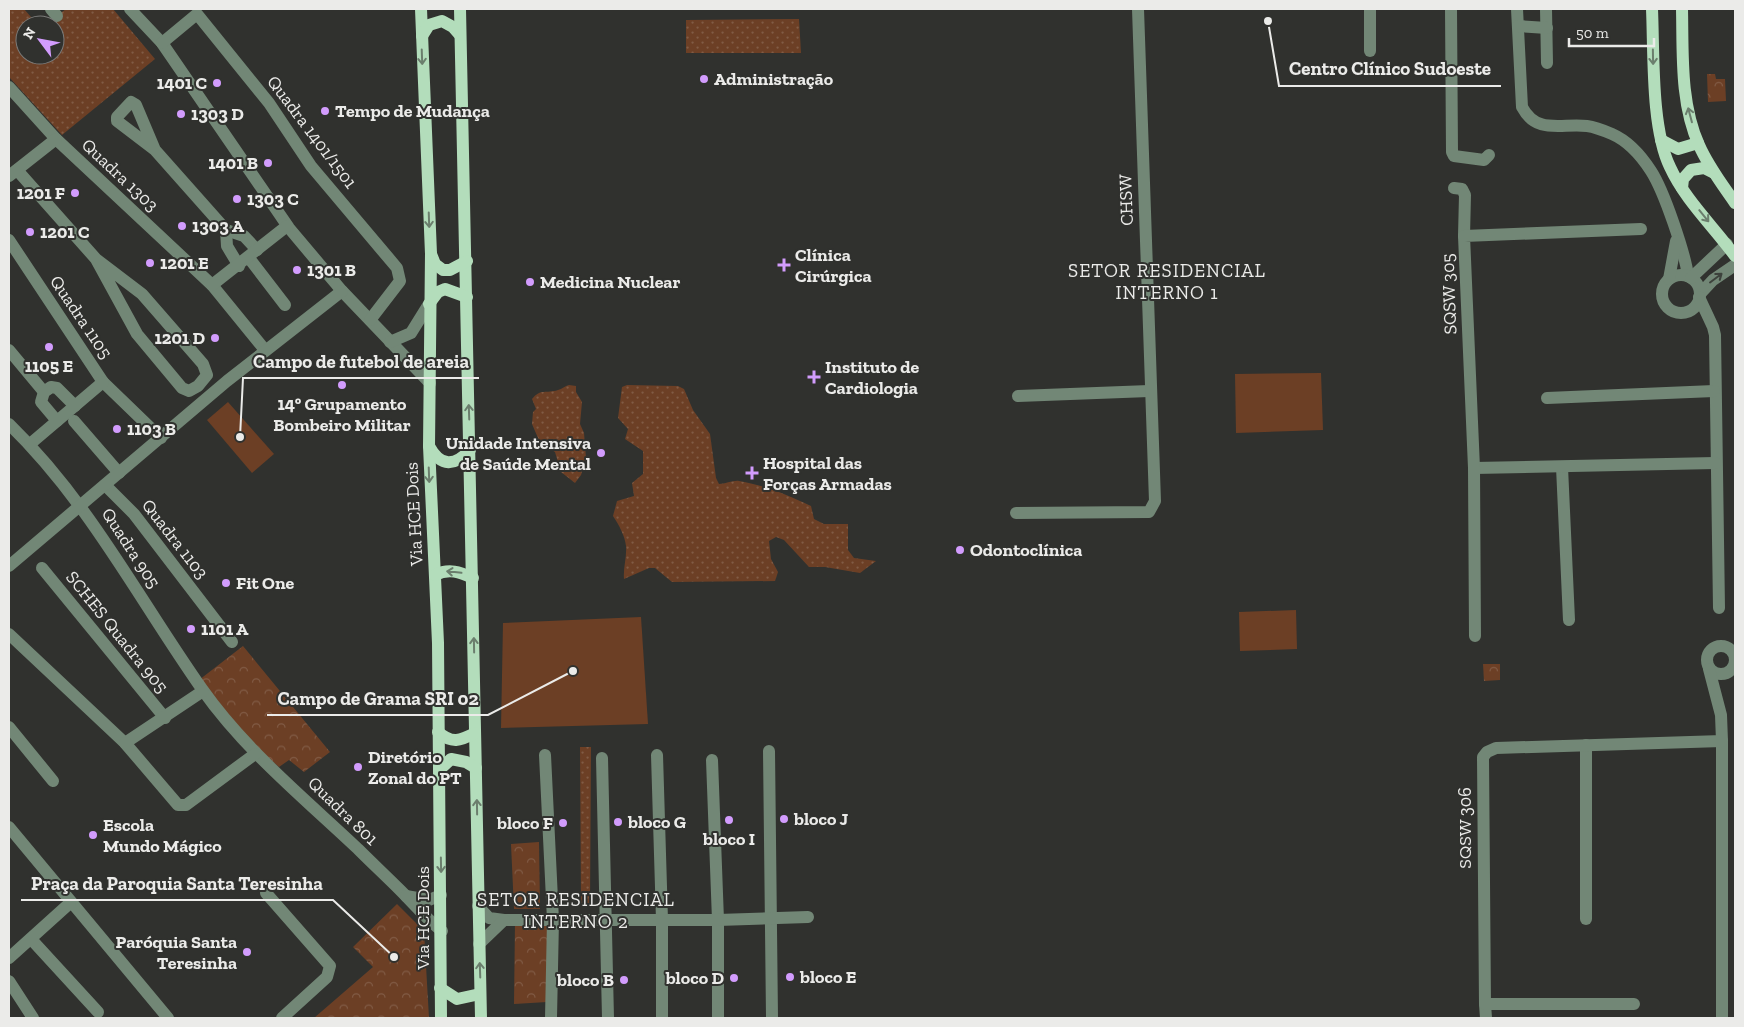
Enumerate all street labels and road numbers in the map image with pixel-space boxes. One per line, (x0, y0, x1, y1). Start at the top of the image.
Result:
street label: Quadra 1401/1501 (262, 71, 362, 193)
street label: Quadra 1303 (77, 134, 163, 216)
street label: CHSW (1114, 174, 1138, 226)
street label: SQSW 305 (1437, 253, 1461, 335)
street label: Quadra 1105 (45, 271, 117, 363)
street label: Via HCE Dois (400, 462, 428, 567)
street label: Quadra 1103 (137, 495, 213, 583)
street label: Quadra 905 (97, 504, 165, 592)
street label: SCHES Quadra 905 (61, 567, 173, 697)
street label: Quadra 801 (303, 772, 383, 850)
street label: SQSW 306 (1454, 787, 1476, 869)
street label: Via HCE Dois (412, 866, 434, 971)

